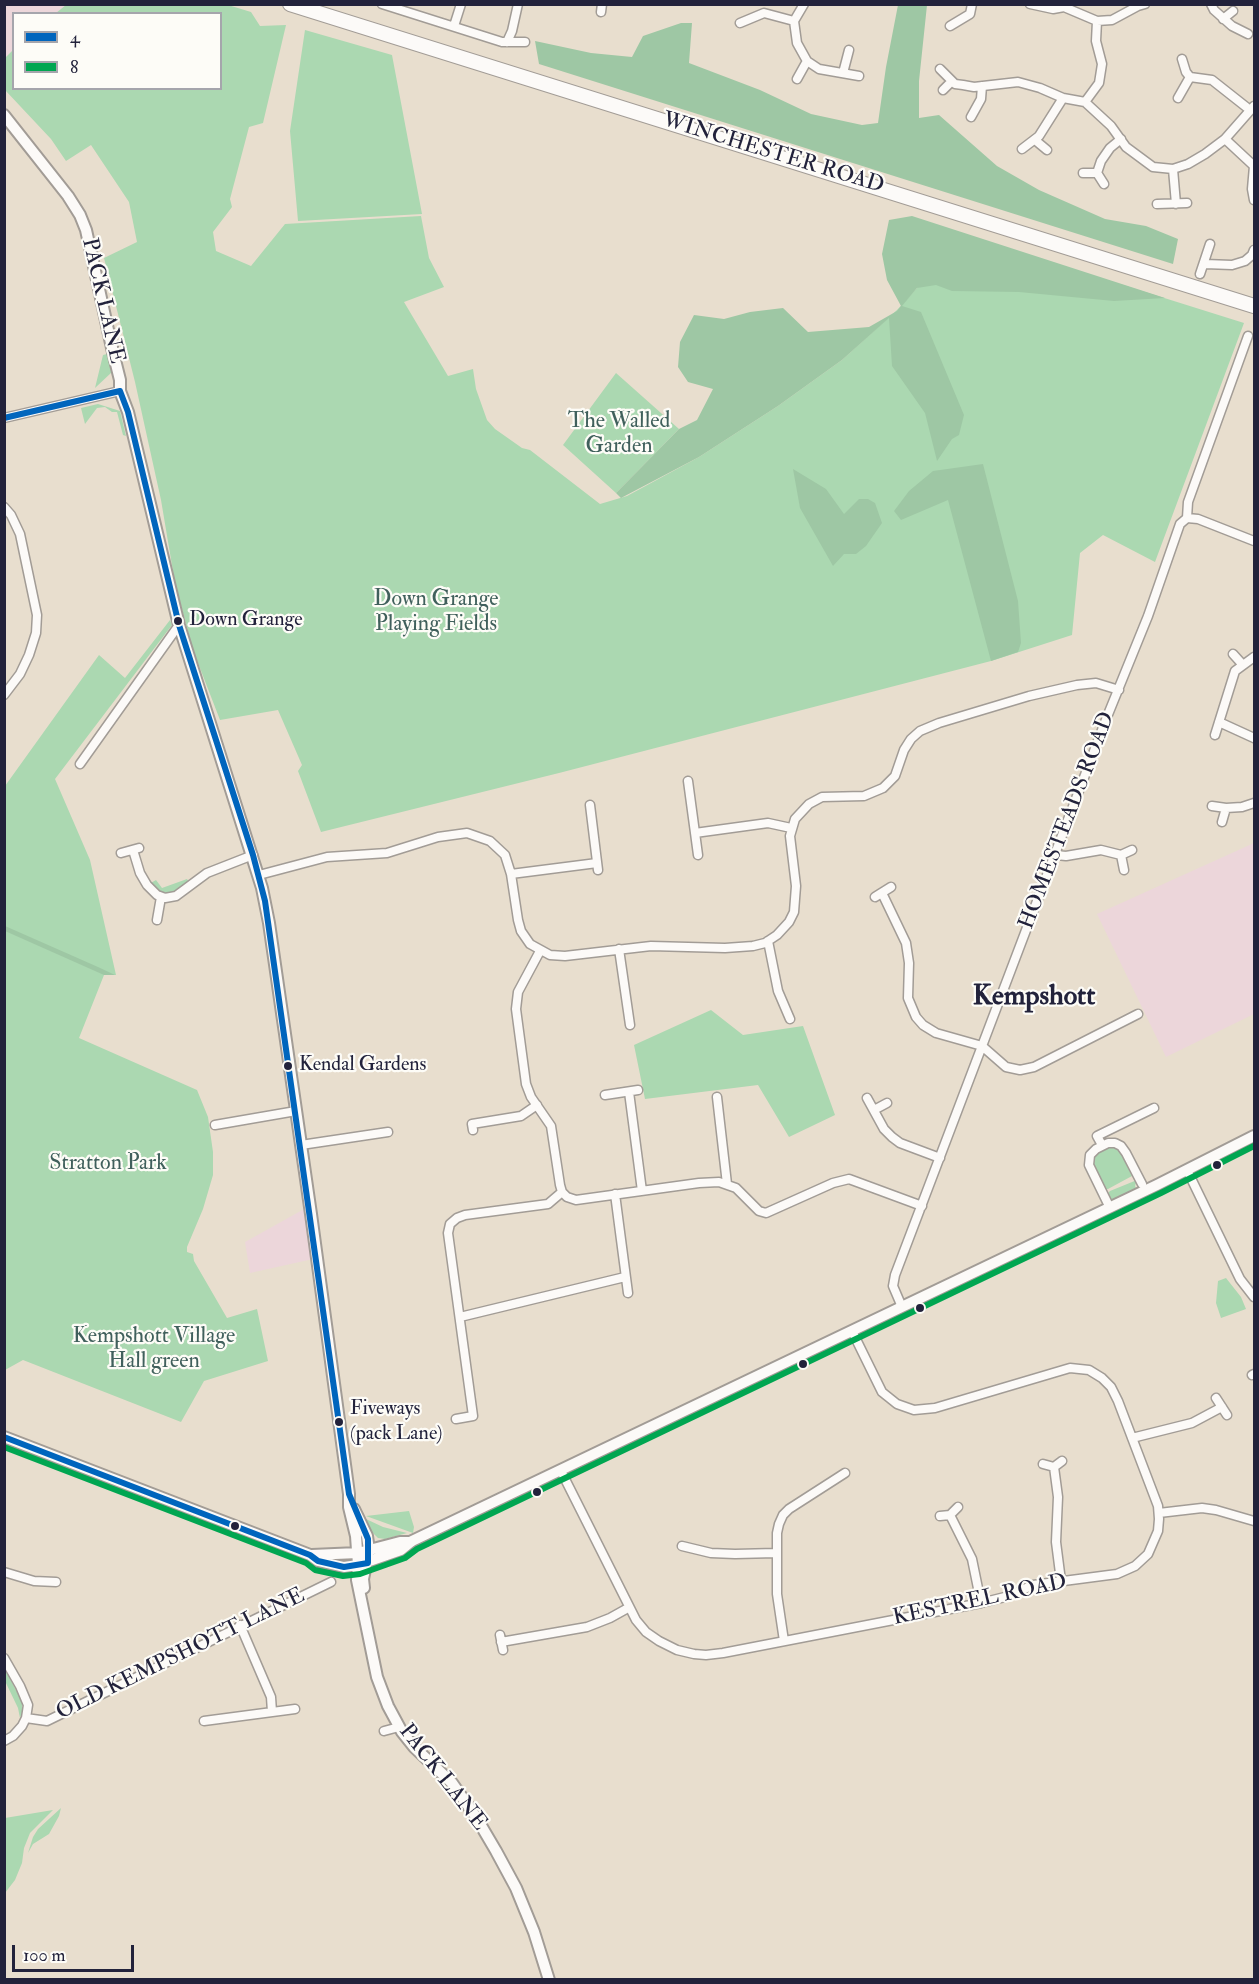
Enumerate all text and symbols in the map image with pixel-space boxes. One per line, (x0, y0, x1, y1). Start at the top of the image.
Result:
legend (12, 12, 222, 90)
text: 4 (70, 26, 80, 49)
text: 8 (70, 56, 78, 79)
street label: WINCHESTER ROAD (659, 108, 887, 200)
street label: PACK LANE (75, 236, 129, 366)
park label: The Walled Garden (568, 409, 670, 460)
park label: Down Grange Playing Fields (373, 587, 499, 638)
place label: Down Grange (189, 609, 303, 633)
marker: Down Grange (172, 615, 184, 627)
street label: HOMESTEADS ROAD (1014, 709, 1122, 933)
district label: Kempshott (973, 981, 1095, 1015)
place label: Kendal Gardens (299, 1054, 426, 1078)
marker: Kendal Gardens (282, 1060, 294, 1072)
park label: Stratton Park (49, 1151, 167, 1177)
unlabelled marker (1211, 1159, 1223, 1171)
unlabelled marker (914, 1302, 926, 1314)
park label: Kempshott Village Hall green (73, 1324, 235, 1376)
unlabelled marker (797, 1358, 809, 1370)
place label: Fiveways (pack Lane) (350, 1398, 442, 1445)
marker: Fiveways (pack Lane) (333, 1416, 345, 1428)
unlabelled marker (531, 1486, 543, 1498)
unlabelled marker (229, 1520, 241, 1532)
street label: KESTREL ROAD (891, 1570, 1069, 1632)
street label: OLD KEMPSHOTT LANE (52, 1583, 310, 1727)
street label: PACK LANE (392, 1719, 492, 1837)
scale bar (15, 1933, 136, 1971)
text: 100 m (23, 1944, 66, 1967)

